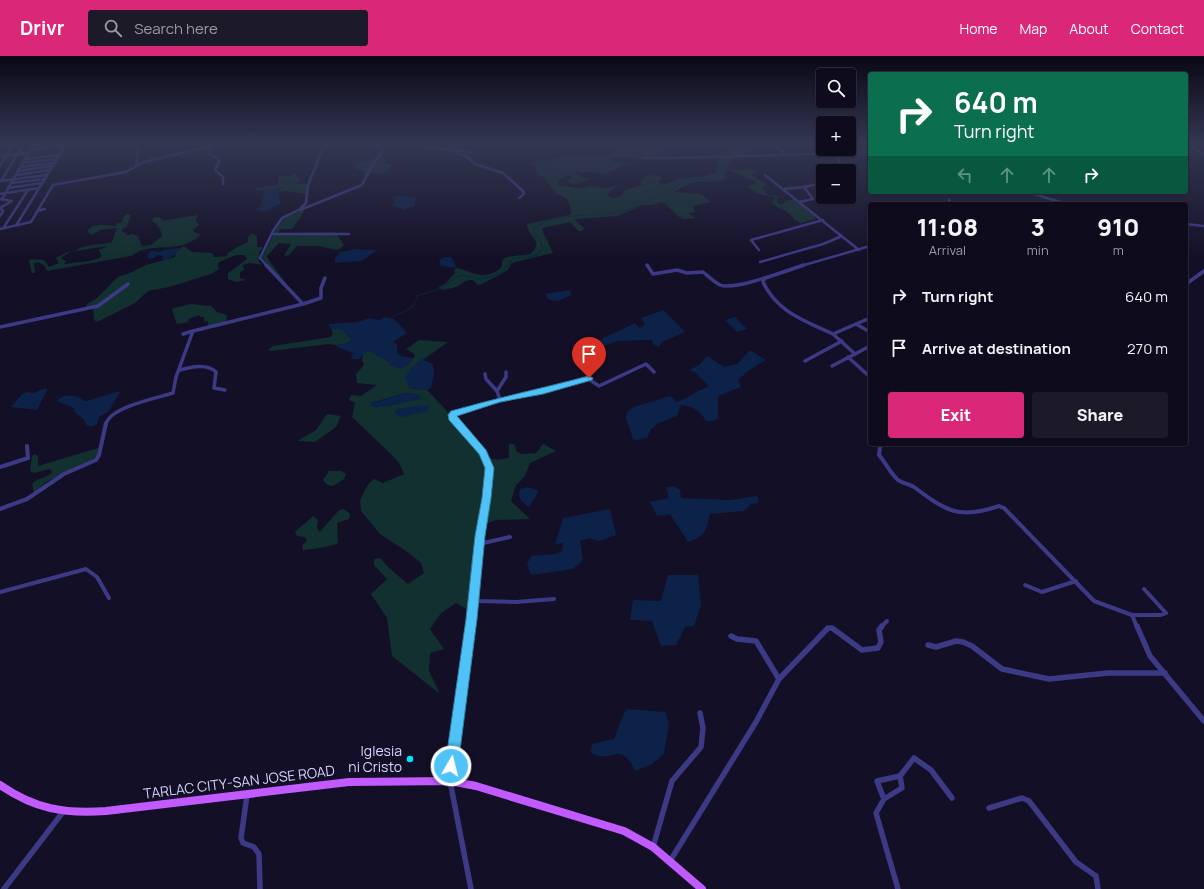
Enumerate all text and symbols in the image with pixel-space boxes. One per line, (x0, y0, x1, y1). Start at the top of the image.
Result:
search box (88, 10, 368, 46)
text: Drivr (20, 15, 64, 41)
icon: search (102, 17, 124, 39)
text: Search here (134, 18, 218, 39)
text: Home (960, 19, 997, 38)
text: Map (1019, 19, 1047, 38)
text: About (1069, 19, 1109, 38)
text: Contact (1131, 19, 1184, 38)
map controls (816, 68, 856, 204)
button: search (816, 68, 856, 108)
text: 640 m (954, 83, 1038, 121)
icon: right (888, 88, 940, 140)
button: + (816, 116, 856, 156)
text: Turn right (954, 119, 1035, 143)
button: − (816, 164, 856, 204)
icon: left (954, 164, 976, 186)
icon: ahead (996, 164, 1018, 186)
icon: ahead (1038, 164, 1060, 186)
icon: right (1080, 164, 1102, 186)
text: 11:08 (917, 210, 978, 243)
text: 3 (1031, 210, 1045, 243)
text: 910 (1097, 210, 1139, 243)
text: Arrival (929, 241, 966, 259)
text: min (1027, 241, 1049, 259)
text: m (1113, 241, 1124, 259)
icon: right (888, 285, 910, 307)
text: Turn right (922, 286, 993, 307)
text: 640 m (1125, 286, 1168, 307)
pin (572, 337, 606, 378)
icon: arrive (888, 337, 910, 359)
text: Arrive at destination (922, 338, 1071, 359)
text: 270 m (1127, 338, 1168, 359)
icon: arrive (578, 343, 600, 365)
button: Exit (888, 392, 1024, 438)
button: Share (1032, 392, 1168, 438)
place label: Iglesia ni Cristo (348, 741, 402, 776)
position arrow (430, 745, 472, 787)
marker: Iglesia ni Cristo (405, 754, 415, 764)
street label: TARLAC CITY-SAN JOSE ROAD (142, 760, 336, 803)

